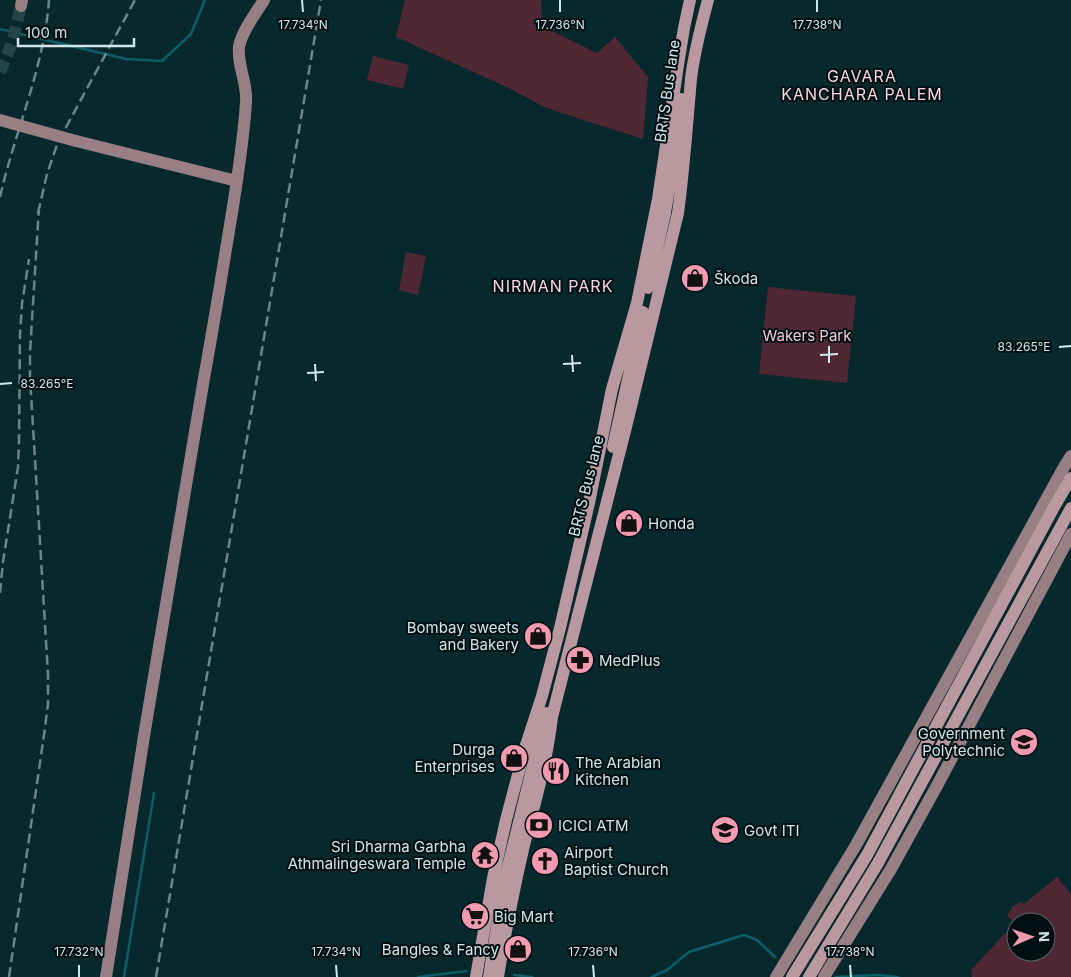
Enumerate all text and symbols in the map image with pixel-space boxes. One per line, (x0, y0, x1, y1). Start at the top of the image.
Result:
scale bar (18, 15, 134, 47)
text: 17.734°N (278, 17, 328, 32)
text: 17.736°N (535, 17, 585, 32)
text: 17.738°N (792, 17, 842, 32)
text: 100 m (25, 23, 67, 42)
street label: BRTS Bus lane (650, 38, 684, 144)
district label: GAVARA KANCHARA PALEM (781, 66, 943, 104)
shop icon: Škoda (680, 263, 710, 293)
place label: Škoda (714, 269, 758, 288)
district label: NIRMAN PARK (493, 276, 613, 296)
park label: Wakers Park (763, 326, 852, 345)
text: 83.265°E (998, 339, 1050, 354)
text: 83.265°E (21, 376, 73, 391)
street label: BRTS Bus lane (564, 433, 608, 539)
shop icon: Honda (614, 508, 644, 538)
place label: Honda (648, 514, 695, 533)
place label: Bombay sweets and Bakery (407, 618, 520, 654)
shop icon: Bombay sweets and Bakery (523, 621, 553, 651)
pharmacy icon: MedPlus (565, 645, 595, 675)
place label: MedPlus (599, 651, 661, 670)
place label: Government Polytechnic (918, 724, 1005, 760)
school or university icon: Government Polytechnic (1009, 727, 1039, 757)
place label: Durga Enterprises (414, 740, 495, 776)
shop icon: Durga Enterprises (499, 743, 529, 773)
place label: The Arabian Kitchen (575, 753, 661, 789)
restaurant icon: The Arabian Kitchen (541, 756, 571, 786)
bank icon: ICICI ATM (524, 810, 554, 840)
school or university icon: Govt ITI (710, 815, 740, 845)
place label: ICICI ATM (558, 816, 629, 835)
place label: Govt ITI (744, 821, 799, 840)
place label: Sri Dharma Garbha Athmalingeswara Temple (288, 837, 466, 873)
temple icon: Sri Dharma Garbha Athmalingeswara Temple (470, 840, 500, 870)
place label: Airport Baptist Church (564, 843, 669, 879)
church icon: Airport Baptist Church (530, 846, 560, 876)
supermarket icon: Big Mart (460, 901, 490, 931)
place label: Big Mart (494, 907, 554, 926)
north arrow (1006, 912, 1056, 962)
text: N (1036, 931, 1053, 942)
shop icon: Bangles & Fancy (503, 934, 533, 964)
place label: Bangles & Fancy (382, 940, 500, 959)
text: 17.732°N (54, 944, 104, 959)
text: 17.734°N (311, 944, 361, 959)
text: 17.736°N (568, 944, 618, 959)
text: 17.738°N (825, 944, 875, 959)

